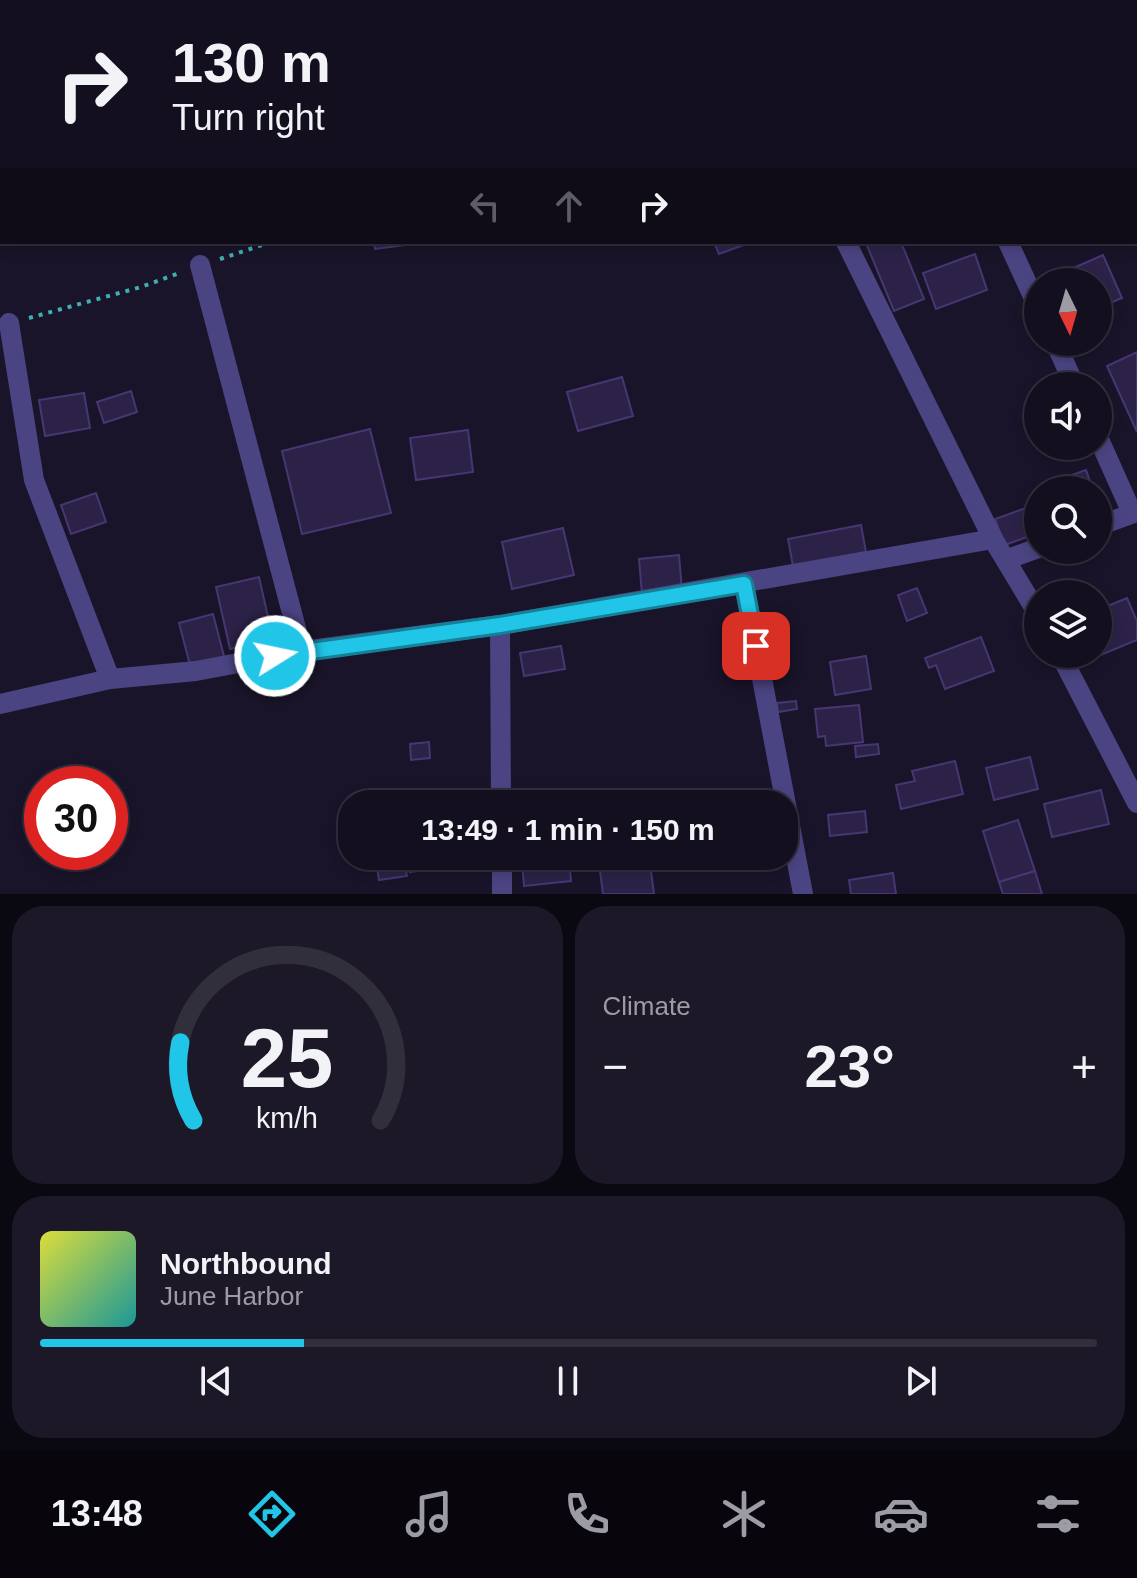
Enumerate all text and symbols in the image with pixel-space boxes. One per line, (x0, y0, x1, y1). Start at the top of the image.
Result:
text: 130 m (172, 31, 331, 94)
icon: right (40, 32, 144, 136)
text: Turn right (172, 97, 325, 138)
icon: left (463, 184, 507, 228)
icon: ahead (547, 184, 591, 228)
icon: right (631, 184, 675, 228)
north arrow (1024, 268, 1112, 356)
map controls (1024, 268, 1112, 668)
button: sound (1024, 372, 1112, 460)
button: search (1024, 476, 1112, 564)
button: layers (1024, 580, 1112, 668)
pin (722, 612, 790, 680)
position arrow (233, 614, 317, 698)
icon: arrive (734, 624, 778, 668)
speed limit sign: 30 (24, 766, 128, 870)
text: 13:49 · 1 min · 150 m (421, 813, 715, 846)
text: Climate (603, 991, 691, 1021)
text: 25 (241, 1012, 334, 1105)
text: 23° (804, 1033, 895, 1100)
text: − (603, 1042, 628, 1091)
text: + (1071, 1042, 1097, 1091)
text: km/h (256, 1102, 318, 1134)
text: Northbound (160, 1247, 332, 1280)
text: June Harbor (160, 1281, 303, 1311)
icon: previous (194, 1359, 238, 1403)
icon: pause (546, 1359, 590, 1403)
icon: next (899, 1359, 943, 1403)
icon: directions (244, 1486, 300, 1542)
icon: music (401, 1486, 457, 1542)
icon: phone (559, 1486, 615, 1542)
icon: climate (716, 1486, 772, 1542)
icon: car (873, 1486, 929, 1542)
icon: filters (1030, 1486, 1086, 1542)
text: 13:48 (51, 1493, 143, 1534)

